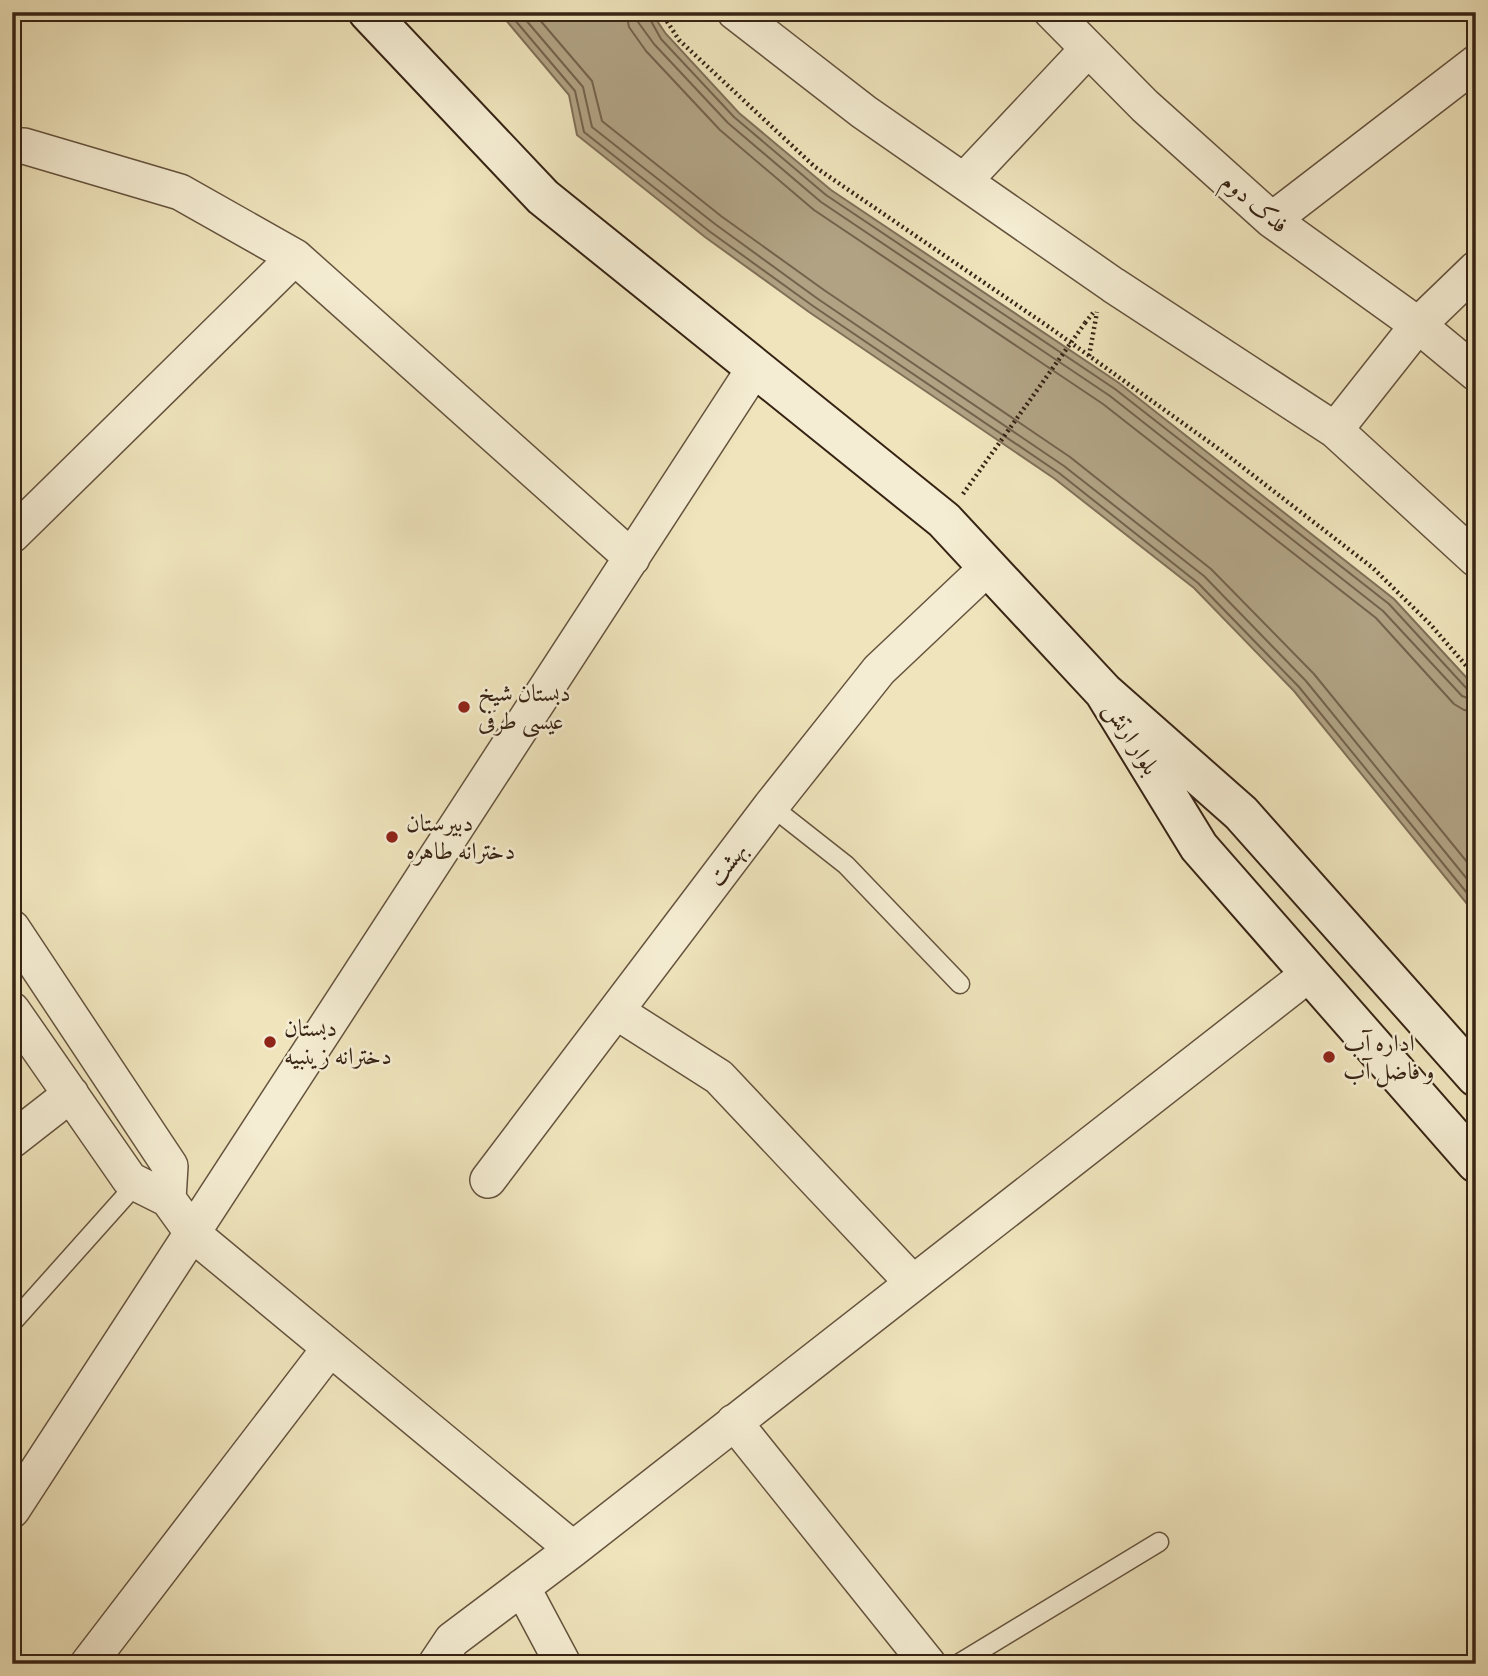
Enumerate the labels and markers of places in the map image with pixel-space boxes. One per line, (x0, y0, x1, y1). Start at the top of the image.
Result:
place label: دبستان شیخ عیسی طرفی (478, 677, 571, 738)
marker: دبستان شیخ عیسی طرفی (456, 699, 472, 715)
place label: دبیرستان دخترانه طاهره (406, 807, 515, 867)
marker: دبیرستان دخترانه طاهره (384, 829, 400, 845)
place label: دبستان دخترانه زینبیه (284, 1012, 392, 1072)
place label: اداره آب و فاضل آب (1343, 1027, 1434, 1088)
marker: دبستان دخترانه زینبیه (262, 1034, 278, 1050)
marker: اداره آب و فاضل آب (1321, 1049, 1337, 1065)

